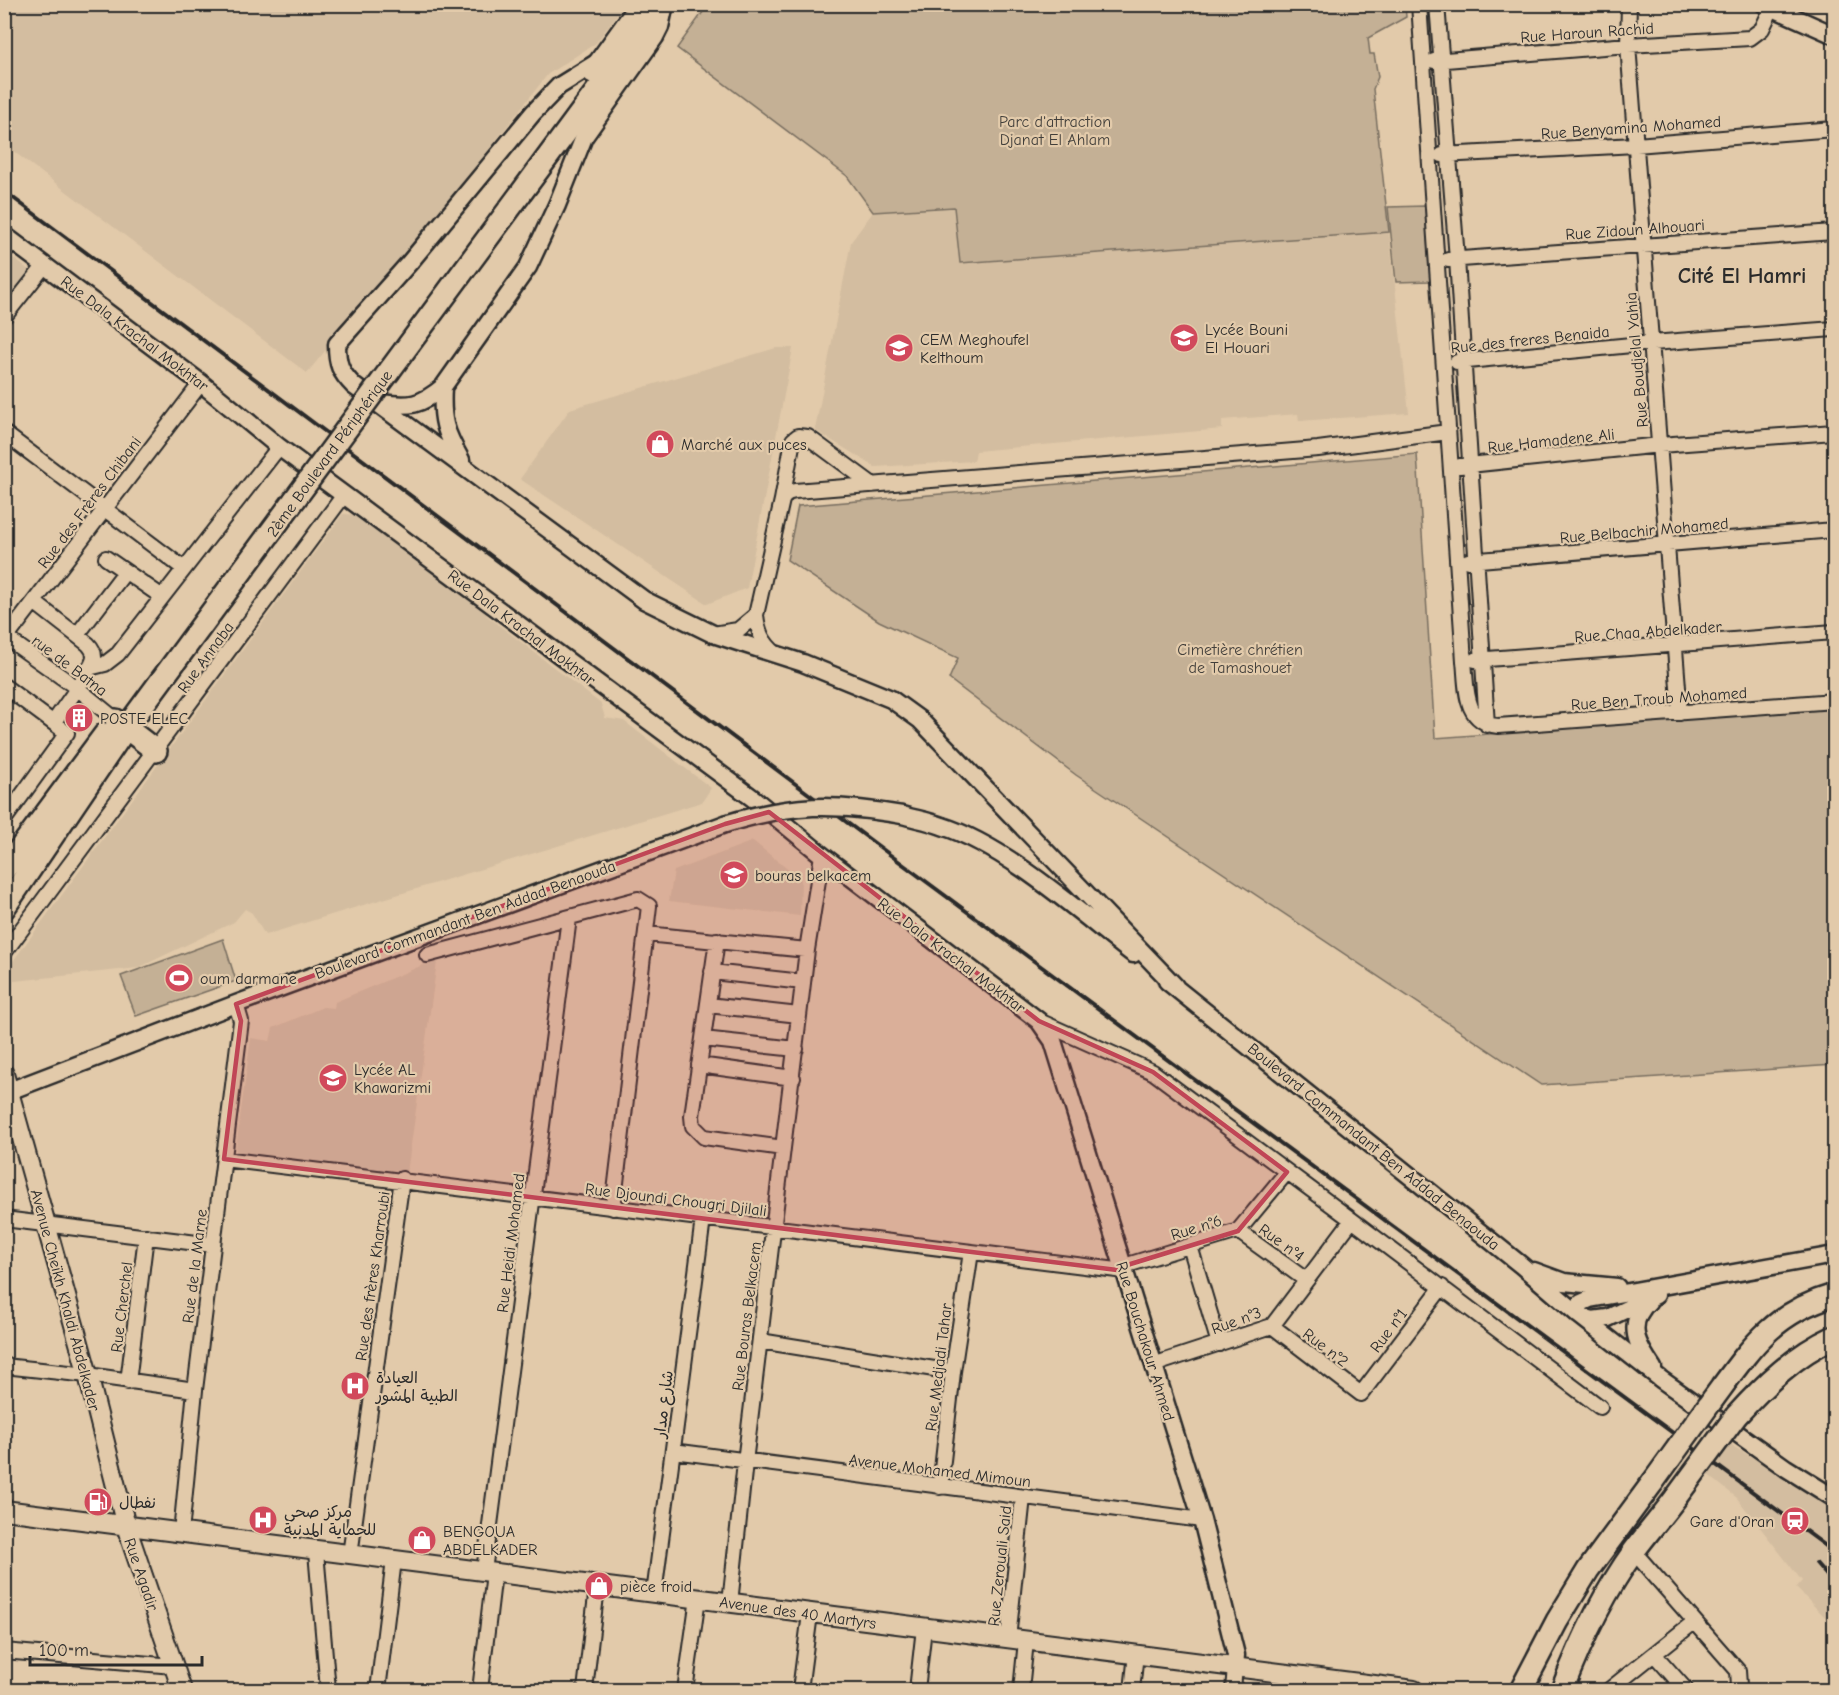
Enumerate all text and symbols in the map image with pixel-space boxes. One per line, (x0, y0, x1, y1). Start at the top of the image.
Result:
street label: Rue Haroun Rachid (1520, 19, 1654, 47)
park label: Parc d'attraction Djanat El Ahlam (999, 113, 1111, 149)
street label: Rue Benyamina Mohamed (1540, 113, 1722, 143)
street label: Rue Zidoun Alhouari (1565, 216, 1705, 244)
district label: Cité El Hamri (1678, 263, 1806, 289)
street label: Rue Dala Krachal Mokhtar (57, 272, 212, 396)
street label: Rue Boudjelal Yahia (1622, 291, 1652, 428)
place label: Lycée Bouni El Houari (1205, 321, 1288, 357)
school or university icon: Lycée Bouni El Houari (1168, 322, 1200, 354)
street label: Rue des freres Benaida (1450, 323, 1610, 357)
place label: CEM Meghoufel Kelthoum (920, 331, 1029, 367)
school or university icon: CEM Meghoufel Kelthoum (883, 332, 915, 364)
street label: 2ème Boulevard Périphérique (263, 367, 396, 540)
street label: Rue Hamadene Ali (1487, 425, 1615, 457)
shop icon: Marché aux puces (644, 428, 676, 460)
street label: Rue des Frères Chibani (34, 433, 145, 572)
place label: Marché aux puces (681, 436, 807, 454)
street label: Rue Belbachir Mohamed (1559, 515, 1729, 547)
street label: Rue Dala Krachal Mokhtar (444, 566, 599, 690)
street label: Rue Chaa Abdelkader (1574, 618, 1723, 646)
street label: Rue Annaba (174, 619, 238, 697)
street label: rue de Batna (28, 632, 111, 700)
park label: Cimetière chrétien de Tamashouet (1177, 641, 1303, 677)
street label: Rue Ben Troub Mohamed (1570, 684, 1748, 714)
building icon: POSTE ELEC (63, 702, 95, 734)
place label: POSTE ELEC (100, 710, 189, 728)
street label: Boulevard Commandant Ben Addad Benaouda (313, 857, 618, 983)
school or university icon: bouras belkacem (718, 859, 750, 891)
place label: bouras belkacem (755, 867, 871, 885)
street label: Rue Dala Krachal Mokhtar (874, 894, 1029, 1018)
sports icon: oum darmane (163, 962, 195, 994)
place label: oum darmane (200, 970, 297, 988)
street label: Boulevard Commandant Ben Addad Benaouda (1244, 1040, 1503, 1254)
place label: Lycée AL Khawarizmi (354, 1061, 431, 1097)
school or university icon: Lycée AL Khawarizmi (317, 1062, 349, 1094)
street label: Rue Heidi Mohamed (494, 1172, 528, 1314)
street label: Rue Djoundi Chougri Djilali (584, 1180, 768, 1220)
street label: Avenue Cheïkh Khaldi Abdelkader (27, 1187, 104, 1414)
street label: Rue des frères Kharroubi (352, 1190, 394, 1362)
street label: Rue de la Marne (179, 1208, 211, 1324)
street label: Rue n°6 (1169, 1212, 1224, 1244)
street label: Rue n°4 (1255, 1220, 1308, 1265)
street label: Rue Bouras Belkacem (729, 1241, 765, 1392)
street label: Rue Bouchakour Ahmed (1112, 1260, 1178, 1423)
street label: Rue Cherchel (108, 1261, 136, 1353)
street label: Rue Medjadi Tahar (922, 1301, 956, 1432)
street label: Rue n°3 (1209, 1304, 1264, 1338)
street label: Rue n°1 (1366, 1305, 1411, 1356)
street label: Rue n°2 (1299, 1325, 1352, 1371)
place label: العيادة الطبية المشور (374, 1369, 458, 1406)
street label: شارع مدار (651, 1369, 679, 1441)
hospital icon: العيادة الطبية المشور (339, 1370, 371, 1402)
street label: Avenue Mohamed Mimoun (848, 1451, 1032, 1491)
fuel station icon: نفطال (82, 1486, 114, 1518)
place label: نفطال (119, 1494, 156, 1512)
place label: مركز صحي للحماية المدنية (284, 1503, 376, 1539)
hospital icon: مركز صحي للحماية المدنية (247, 1504, 279, 1536)
street label: Rue Zerouali Said (985, 1505, 1015, 1627)
station icon: Gare d'Oran (1779, 1505, 1811, 1537)
place label: Gare d'Oran (1690, 1513, 1774, 1531)
place label: BENGOUA ABDELKADER (443, 1523, 538, 1559)
shop icon: BENGOUA ABDELKADER (406, 1524, 438, 1556)
street label: Rue Agadir (120, 1536, 162, 1614)
shop icon: pièce froid (583, 1570, 615, 1602)
place label: pièce froid (620, 1578, 692, 1596)
street label: Avenue des 40 Martyrs (718, 1593, 878, 1633)
scale bar (30, 1629, 202, 1667)
text: 100 m (39, 1640, 89, 1661)

